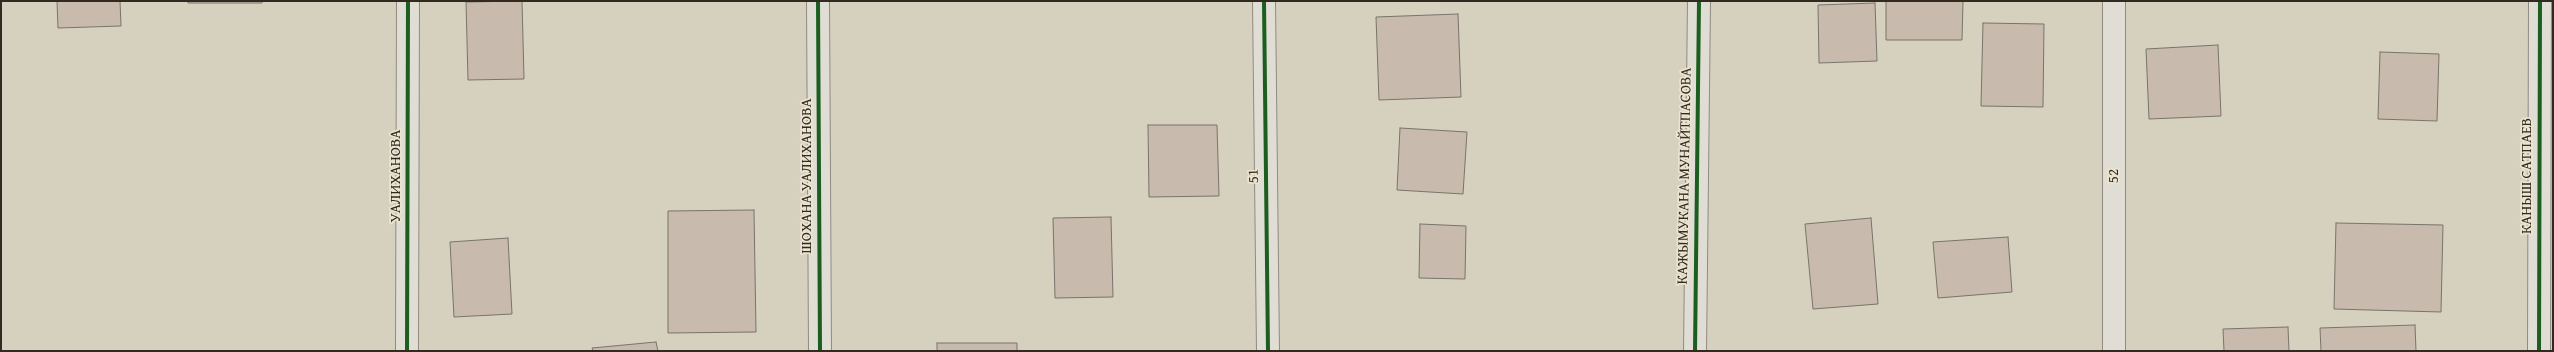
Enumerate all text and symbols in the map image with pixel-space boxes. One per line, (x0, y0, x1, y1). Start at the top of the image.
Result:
street label: КАЖЫМУКАНА МУНАЙТПАСОВА (1674, 67, 1696, 285)
street label: ШОХАНА УАЛИХАНОВА (798, 98, 816, 254)
street label: КАНЫШ САТПАЕВ (2518, 118, 2536, 234)
street label: УАЛИХАНОВА (387, 130, 405, 222)
street label: 51 (1245, 169, 1263, 183)
street label: 52 (2105, 169, 2123, 183)

